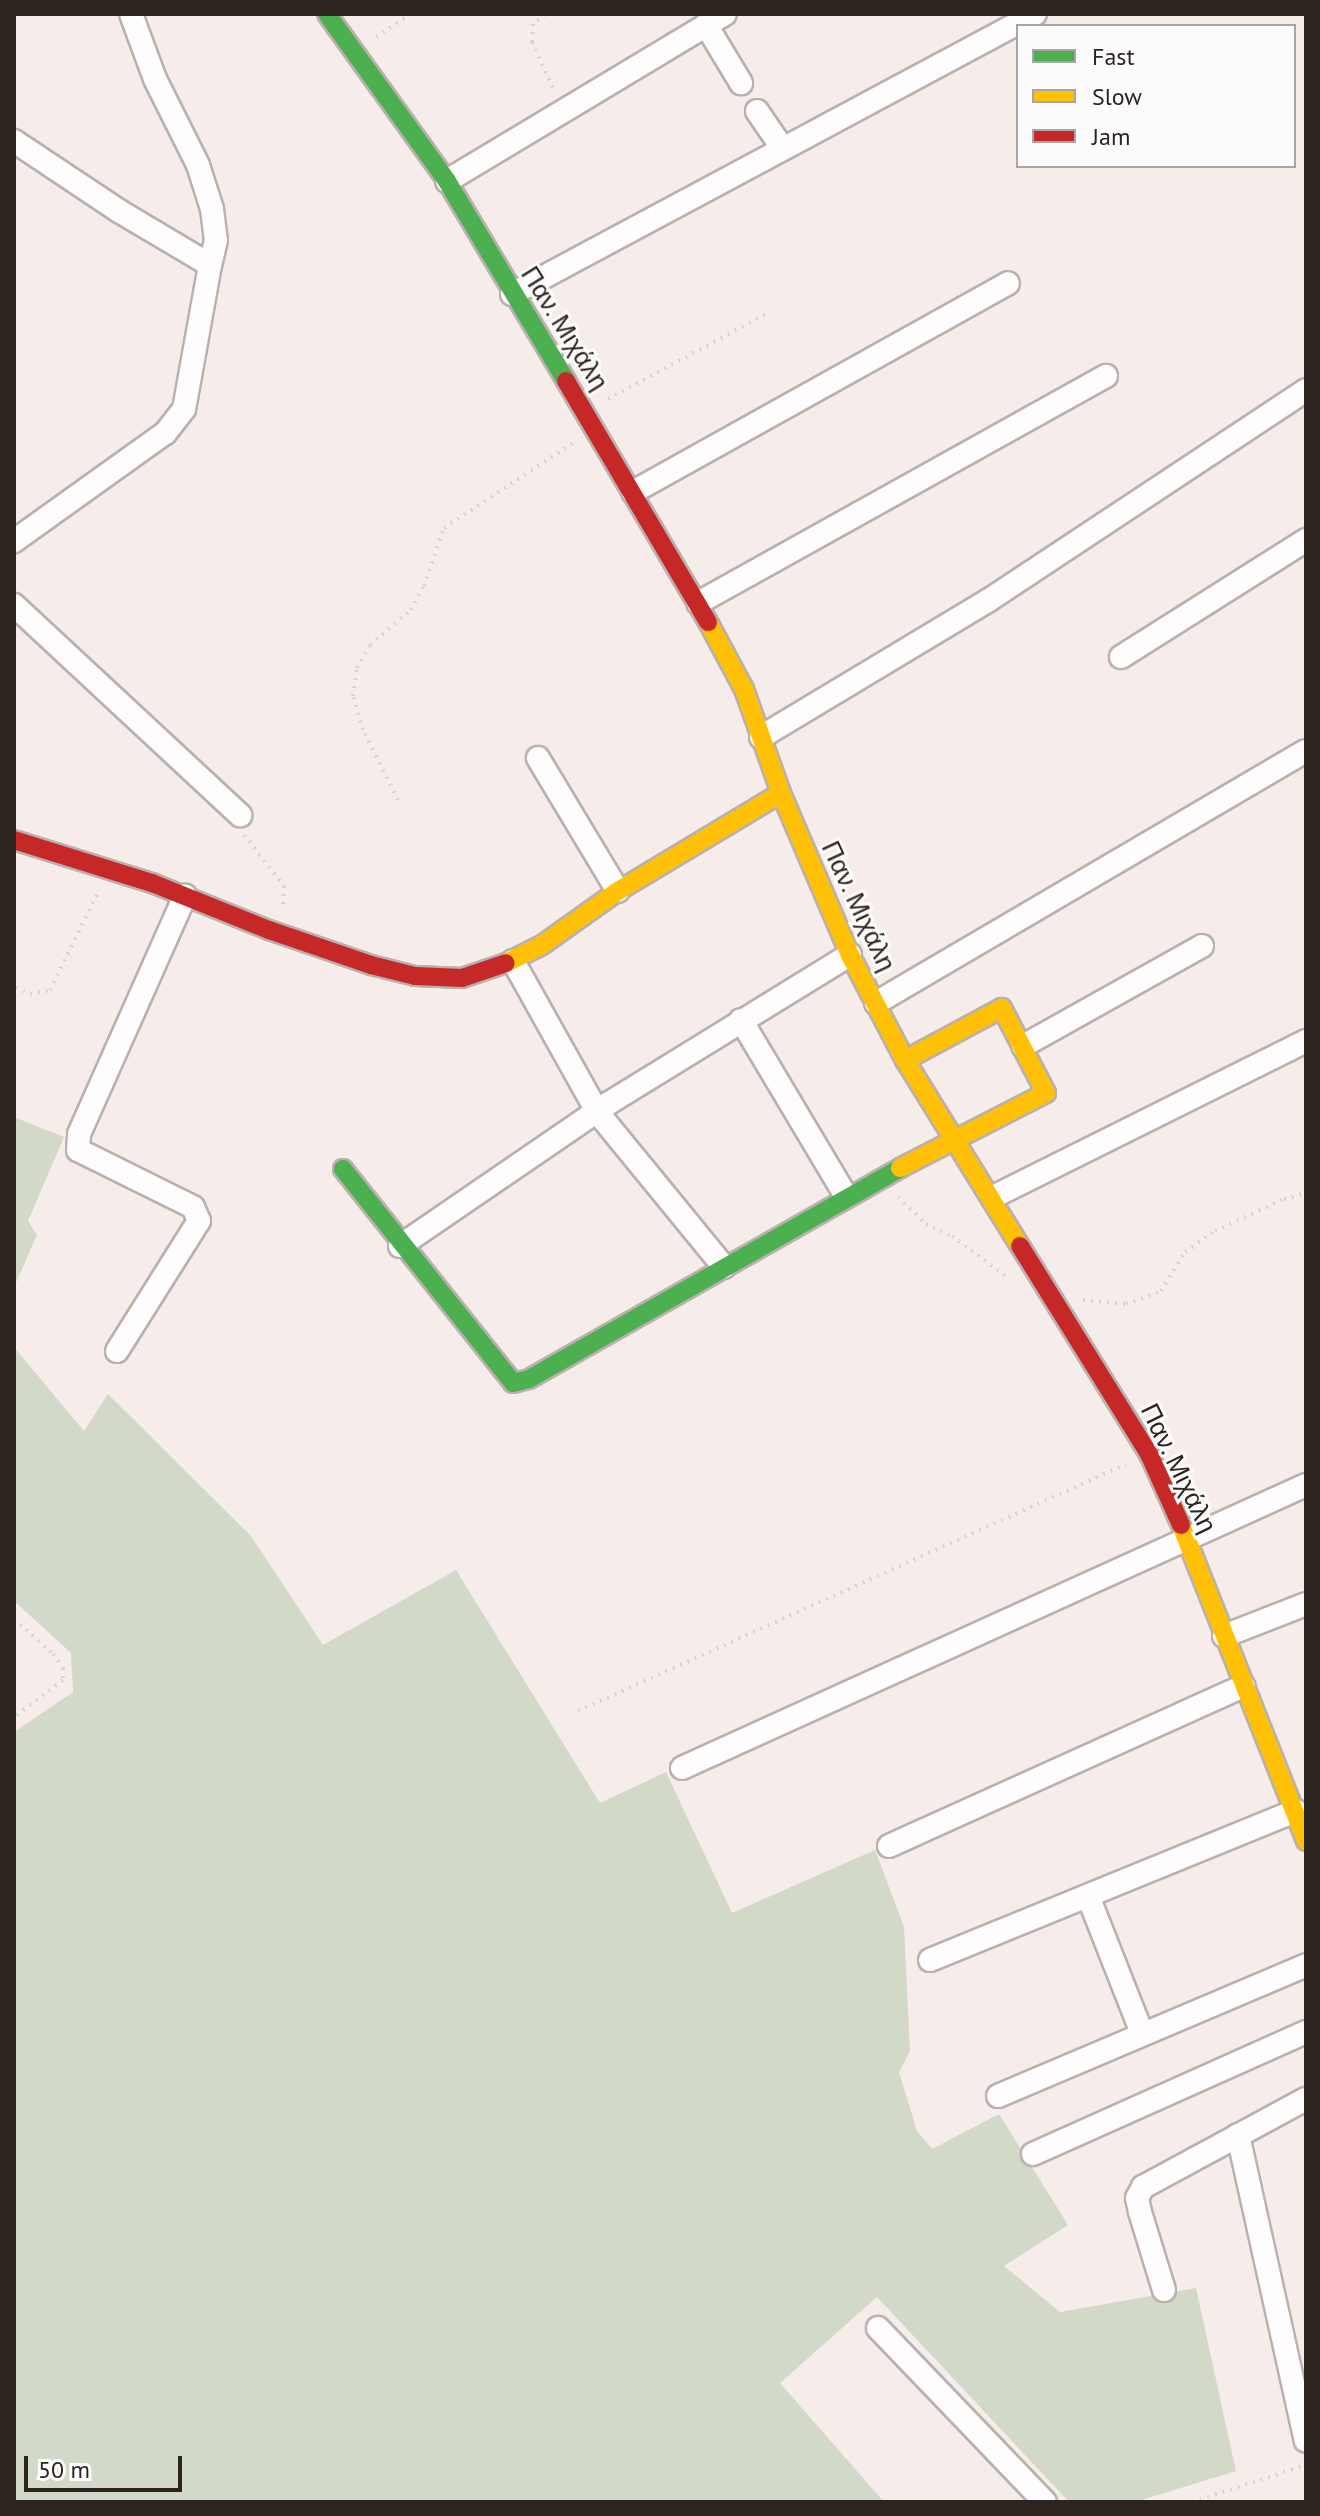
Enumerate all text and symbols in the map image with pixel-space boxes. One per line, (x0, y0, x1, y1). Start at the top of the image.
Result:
legend (1016, 24, 1296, 168)
text: Fast (1092, 41, 1135, 72)
text: Slow (1092, 81, 1142, 112)
text: Jam (1092, 121, 1130, 152)
street label: Παν. Μιχάλη (514, 259, 616, 397)
street label: Παν. Μιχάλη (815, 835, 903, 977)
street label: Παν. Μιχάλη (1134, 1397, 1224, 1539)
scale bar (28, 2440, 186, 2490)
text: 50 m (38, 2454, 90, 2485)

